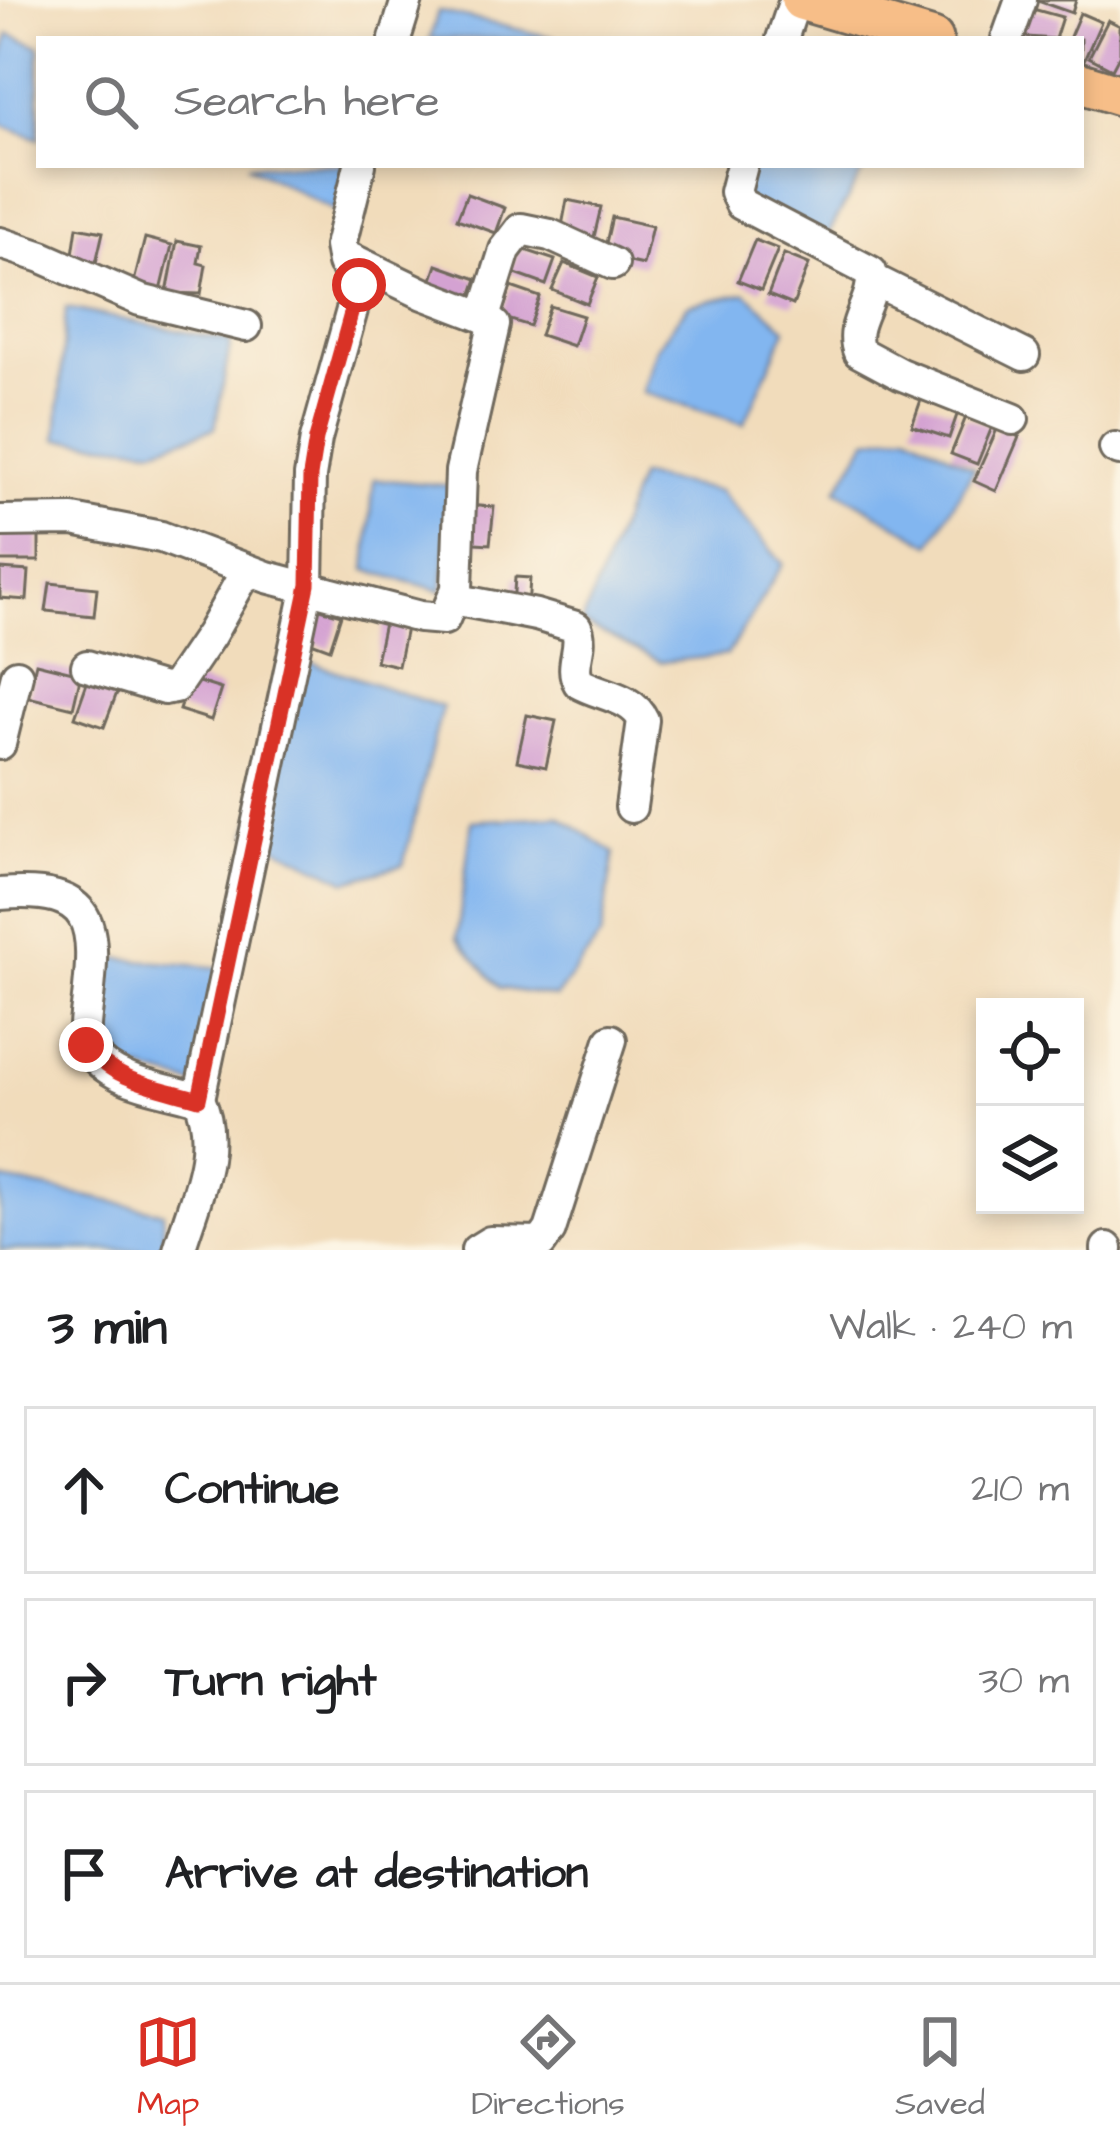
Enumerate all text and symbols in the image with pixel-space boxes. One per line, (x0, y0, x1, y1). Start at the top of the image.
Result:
search box (36, 36, 1084, 168)
icon: search (78, 69, 144, 135)
text: Search here (174, 71, 440, 133)
route start (332, 258, 386, 312)
map controls (976, 998, 1084, 1214)
button: locate (976, 998, 1084, 1106)
route end (59, 1018, 113, 1072)
button: layers (976, 1106, 1084, 1214)
text: 3 min (48, 1293, 167, 1364)
text: Walk · 240 m (829, 1301, 1072, 1355)
icon: ahead (51, 1457, 117, 1523)
text: Continue (165, 1459, 339, 1521)
text: 210 m (971, 1463, 1069, 1517)
icon: right (51, 1649, 117, 1715)
text: Turn right (165, 1651, 377, 1713)
text: 30 m (979, 1655, 1069, 1709)
icon: arrive (51, 1841, 117, 1907)
text: Arrive at destination (165, 1843, 588, 1905)
tab: Map (135, 2009, 201, 2127)
tab: Directions (471, 2009, 625, 2127)
tab: Saved (895, 2009, 985, 2127)

